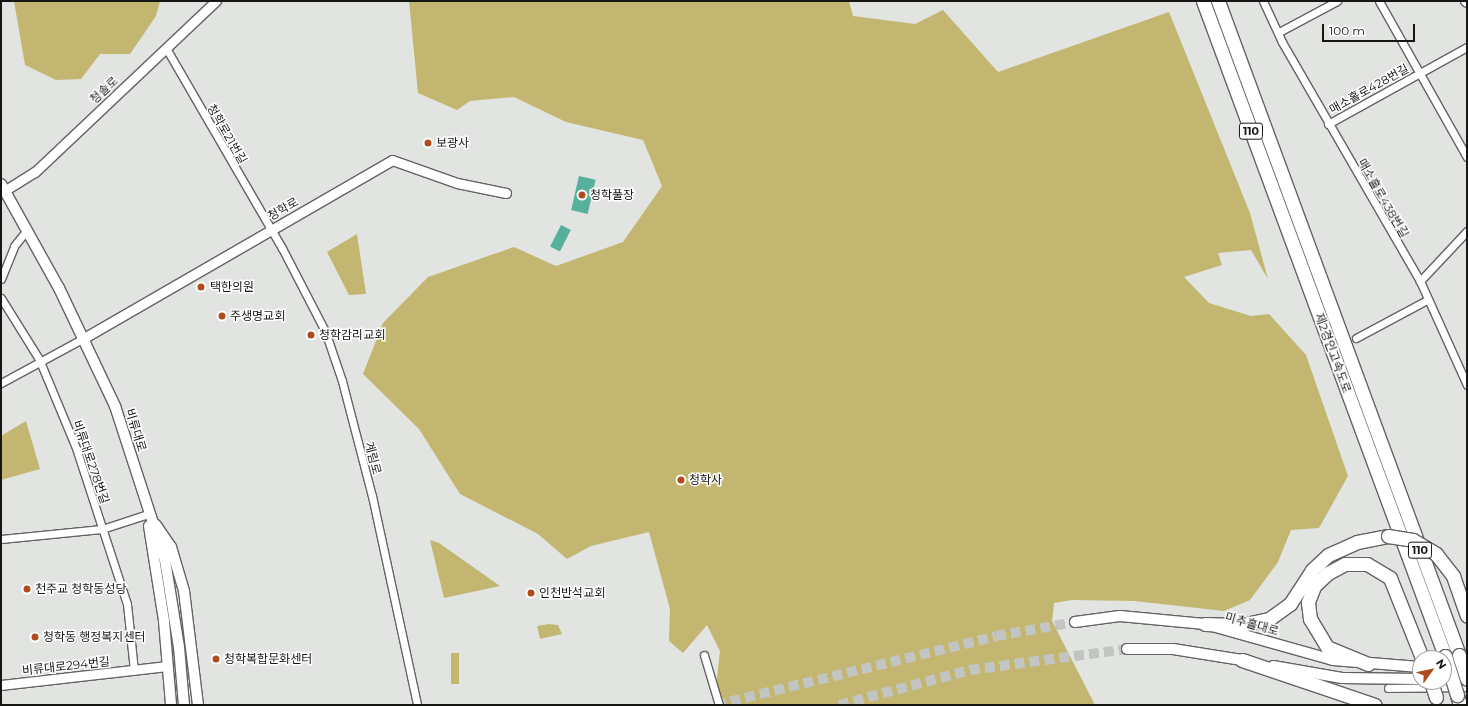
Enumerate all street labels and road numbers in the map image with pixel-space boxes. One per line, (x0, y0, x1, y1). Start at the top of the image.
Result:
street label: 매소홀로428번길 (1327, 61, 1411, 117)
street label: 청솔로 (87, 73, 121, 107)
street label: 청학로21번길 (204, 102, 250, 166)
road number: 110 (1238, 122, 1264, 140)
street label: 매소홀로438번길 (1355, 156, 1411, 240)
street label: 청학로 (265, 194, 301, 224)
street label: 제2경인고속도로 (1312, 311, 1354, 395)
street label: 비류대로 (123, 407, 149, 453)
street label: 비류대로278번길 (70, 418, 112, 506)
street label: 계림로 (362, 440, 384, 476)
road number: 110 (1407, 541, 1433, 559)
street label: 미추홀대로 (1223, 609, 1281, 639)
street label: 비류대로294번길 (21, 654, 111, 678)

